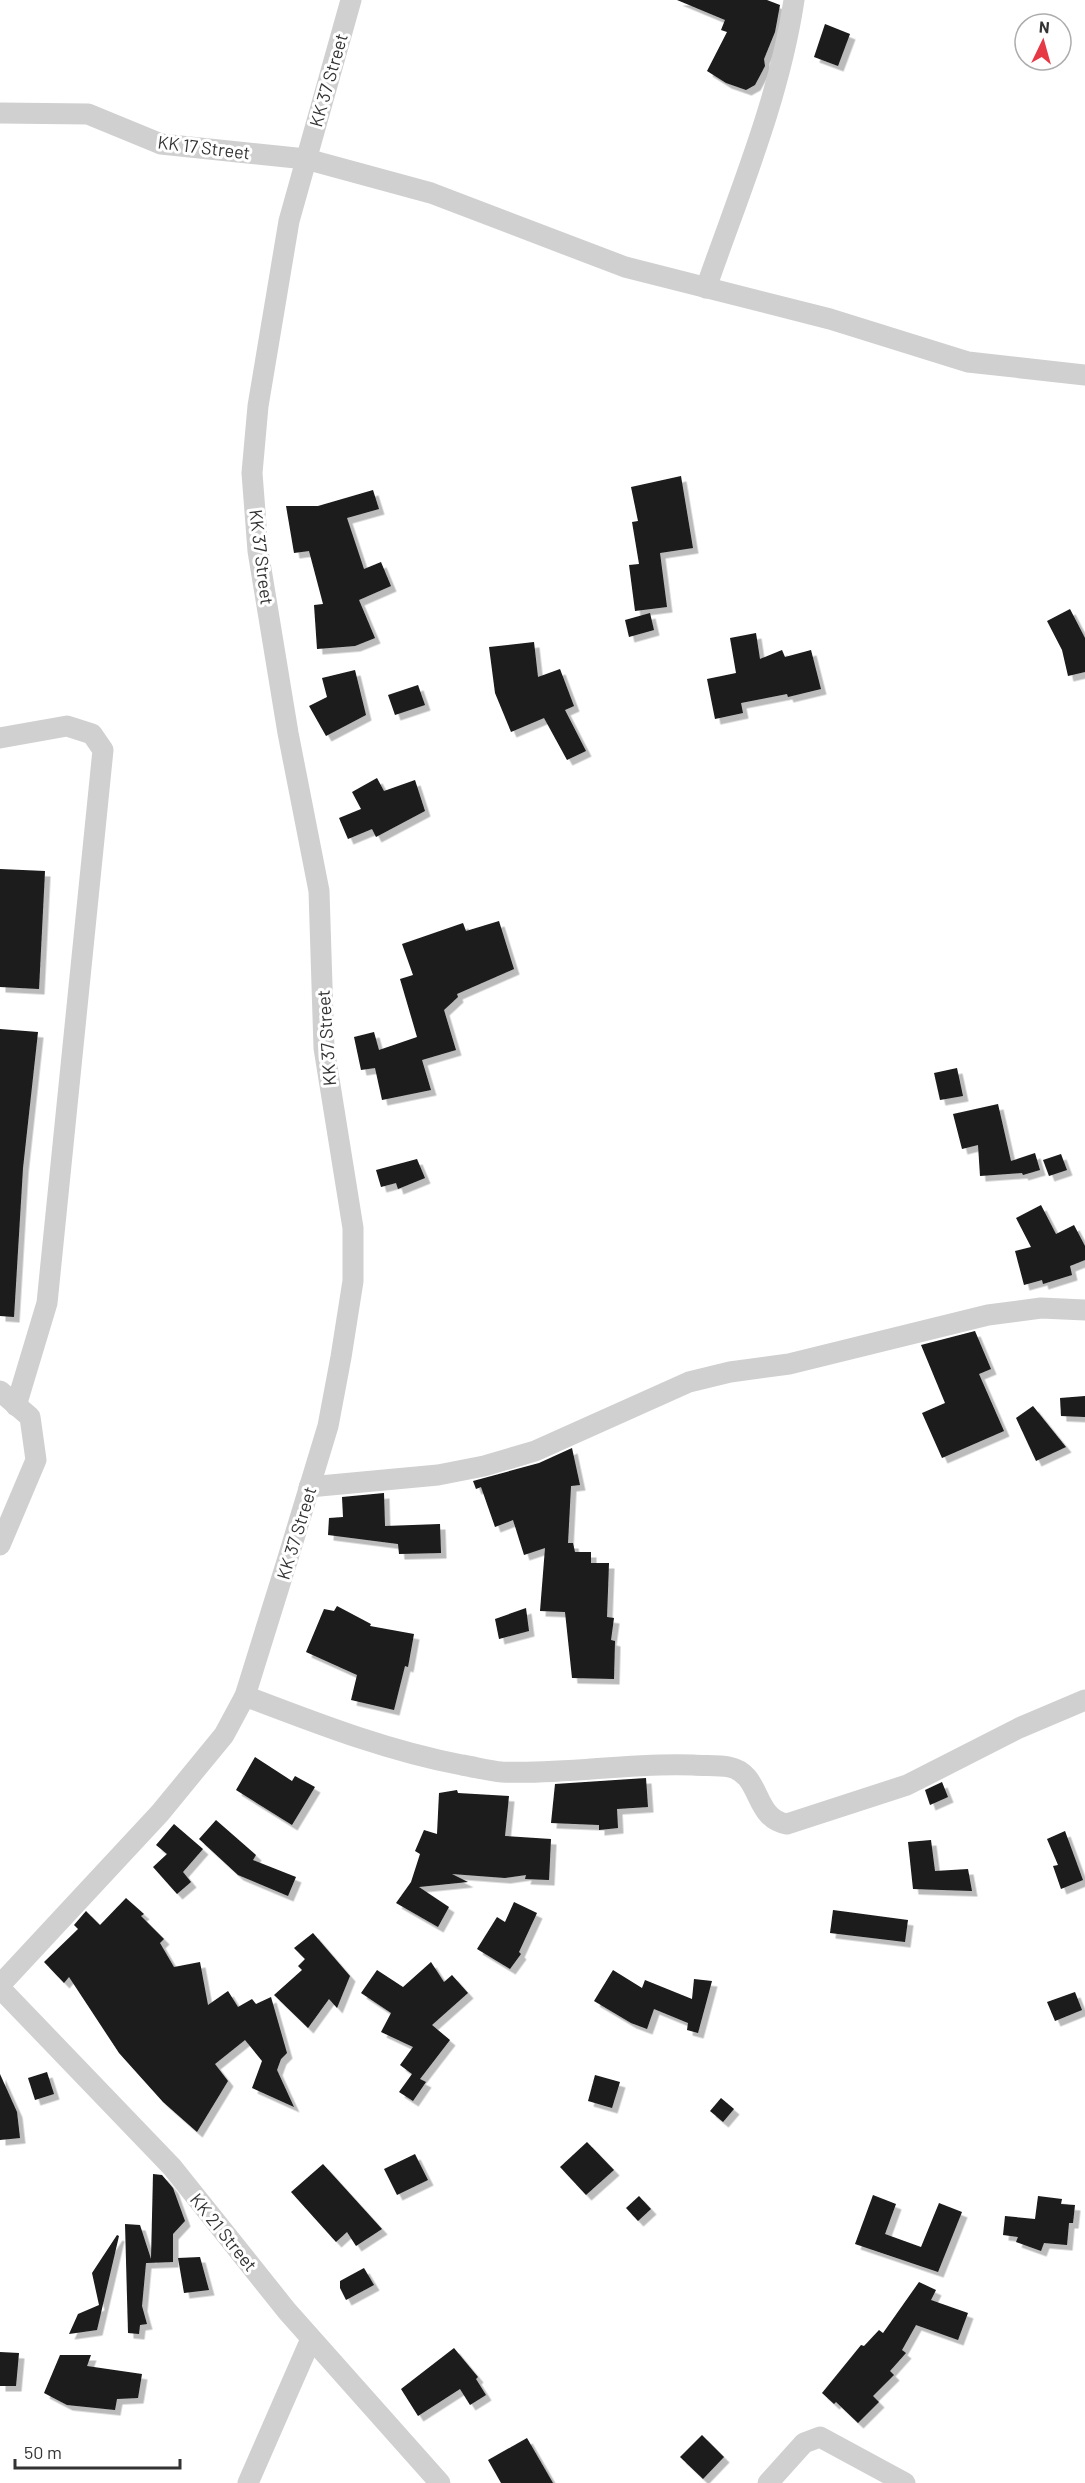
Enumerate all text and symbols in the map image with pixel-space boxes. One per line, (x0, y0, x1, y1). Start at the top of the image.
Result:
north arrow (1013, 12, 1073, 72)
text: N (1038, 17, 1050, 36)
street label: KK 37 Street (304, 31, 352, 129)
street label: KK 17 Street (156, 130, 252, 164)
street label: KK 37 Street (245, 508, 279, 606)
street label: KK 37 Street (312, 989, 340, 1087)
street label: KK 37 Street (271, 1484, 321, 1582)
street label: KK 21 Street (186, 2189, 262, 2275)
scale bar (15, 2432, 180, 2470)
text: 50 m (24, 2441, 62, 2463)

